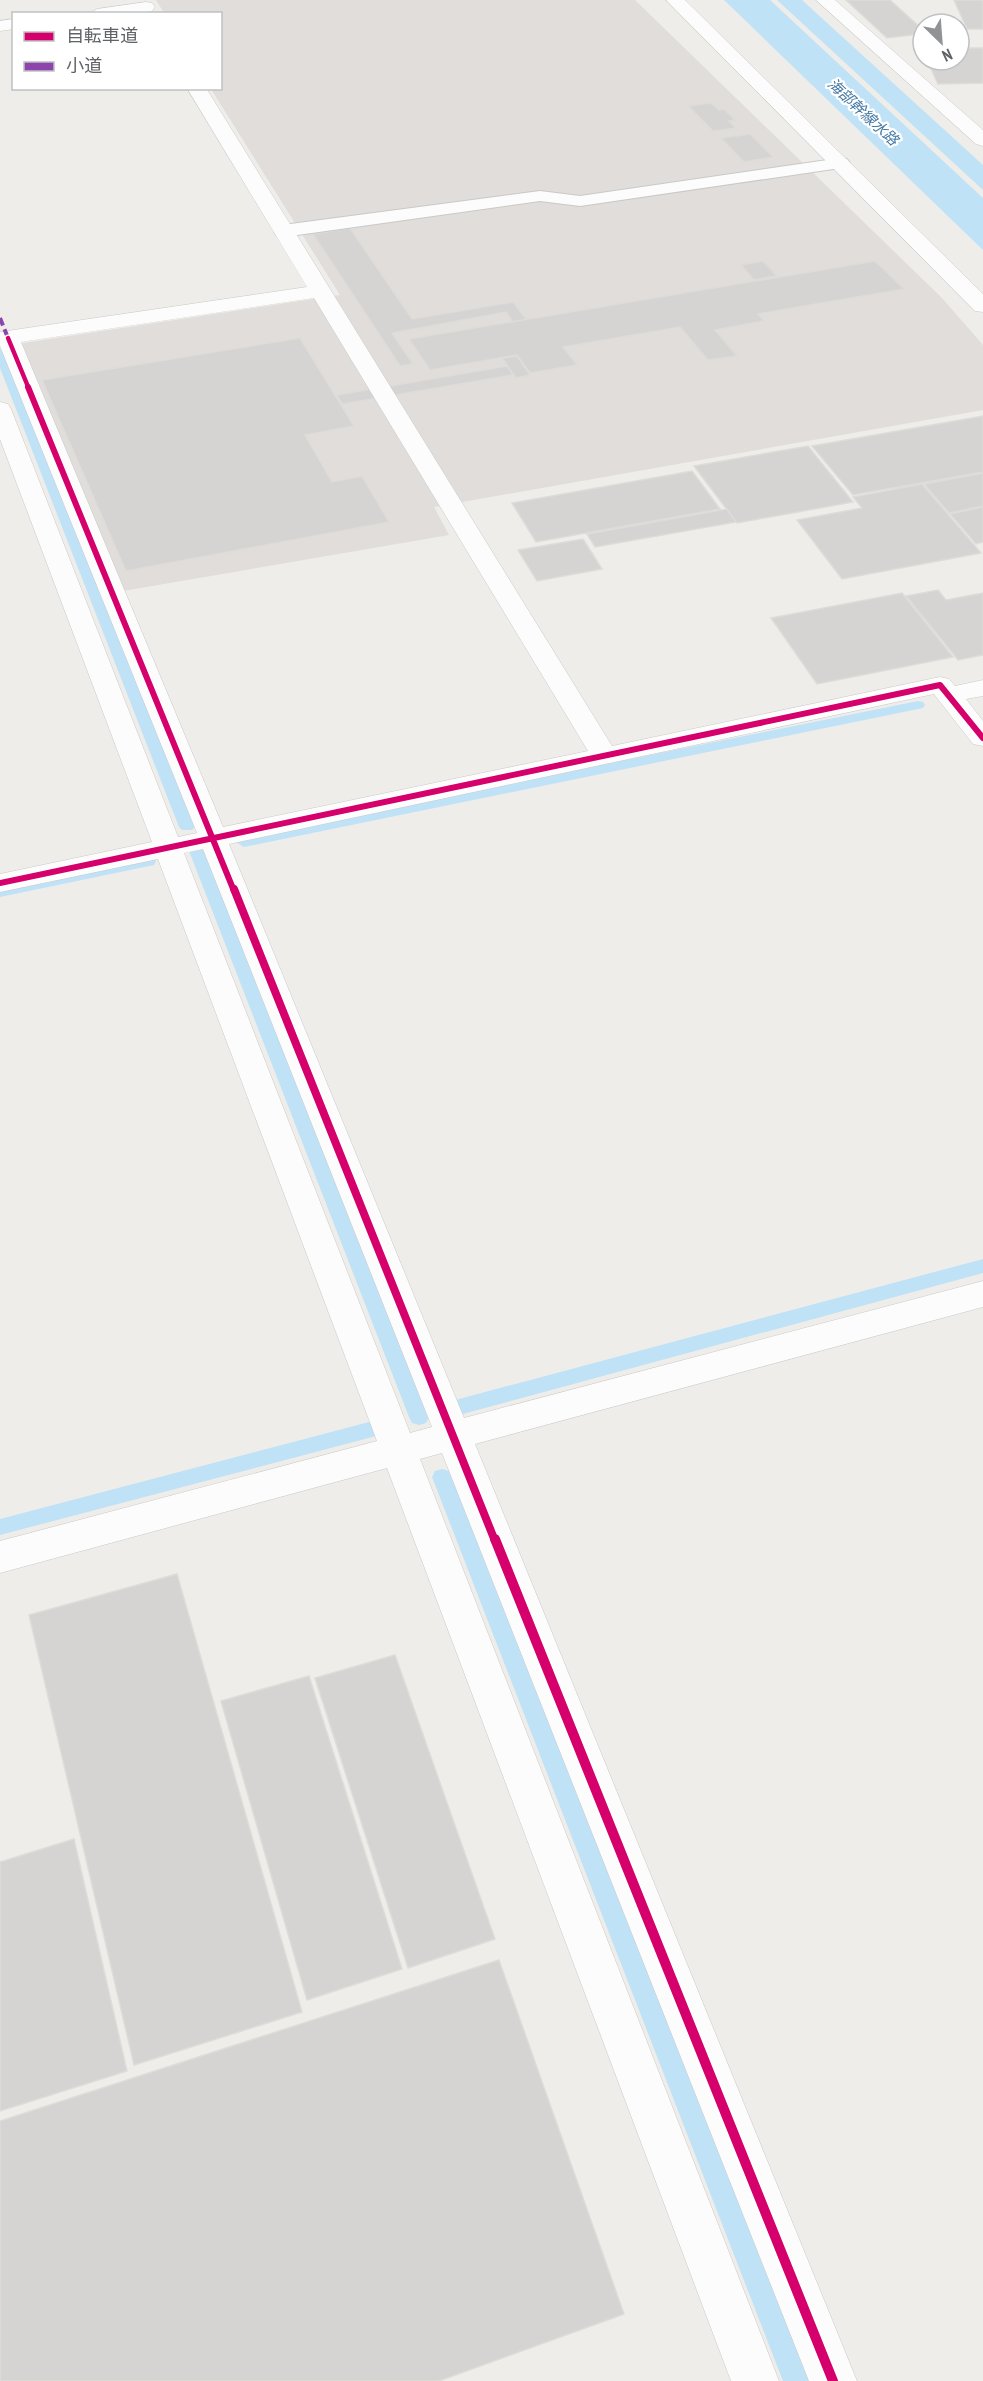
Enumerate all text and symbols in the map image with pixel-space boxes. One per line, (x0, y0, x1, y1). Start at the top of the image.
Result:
legend (12, 12, 222, 90)
north arrow (911, 12, 971, 72)
text: 自転車道 (66, 24, 138, 47)
text: N (939, 45, 955, 66)
text: 小道 (66, 54, 102, 77)
water label: 海部幹線水路 (824, 74, 904, 151)

